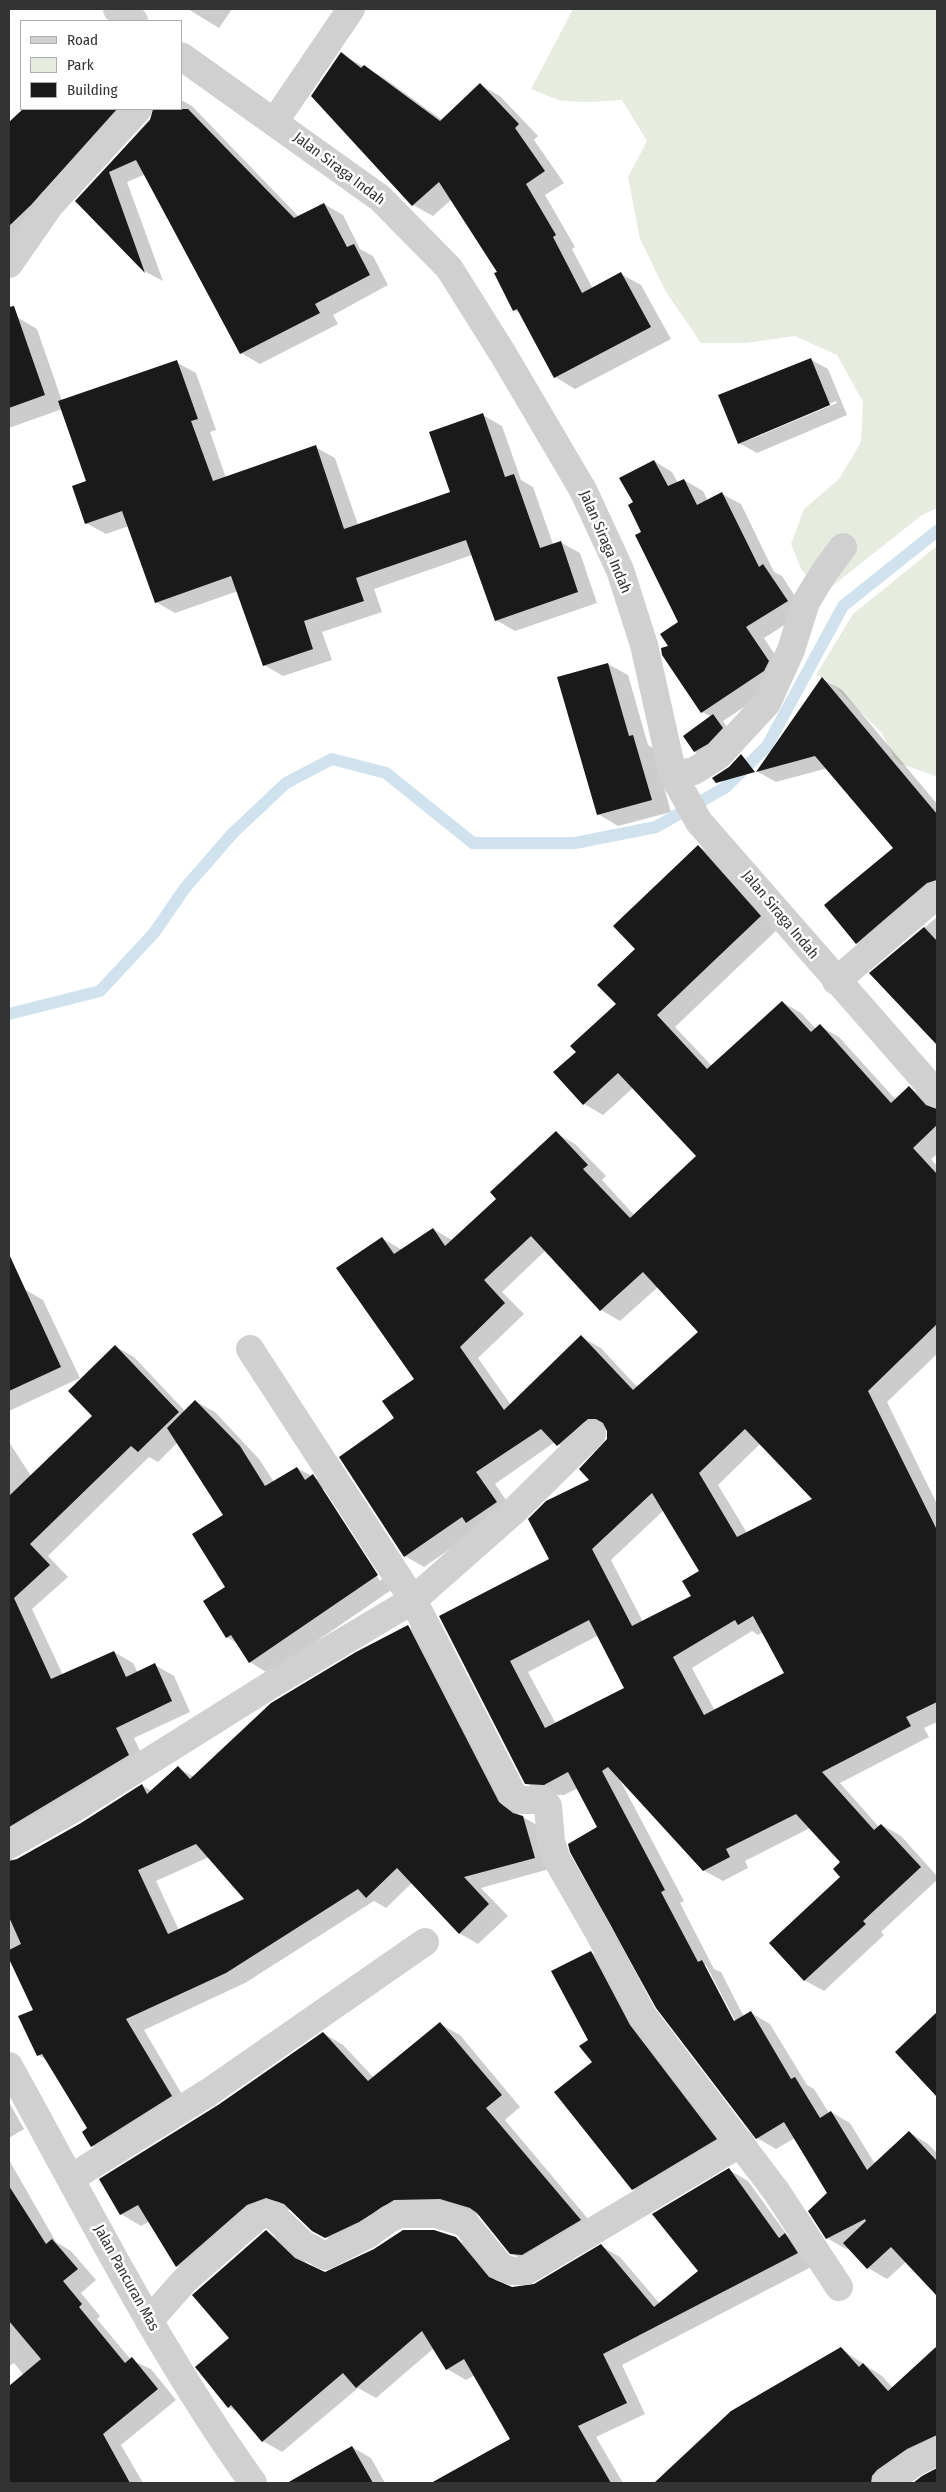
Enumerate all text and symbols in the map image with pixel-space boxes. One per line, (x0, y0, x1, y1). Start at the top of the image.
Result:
legend (20, 20, 182, 110)
text: Road (67, 31, 98, 49)
text: Park (67, 56, 94, 74)
text: Building (67, 81, 118, 99)
street label: Jalan Siraga Indah (290, 129, 388, 209)
street label: Jalan Siraga Indah (575, 488, 635, 596)
street label: Jalan Siraga Indah (738, 867, 822, 963)
street label: Jalan Pancuran Mas (89, 2222, 163, 2334)

